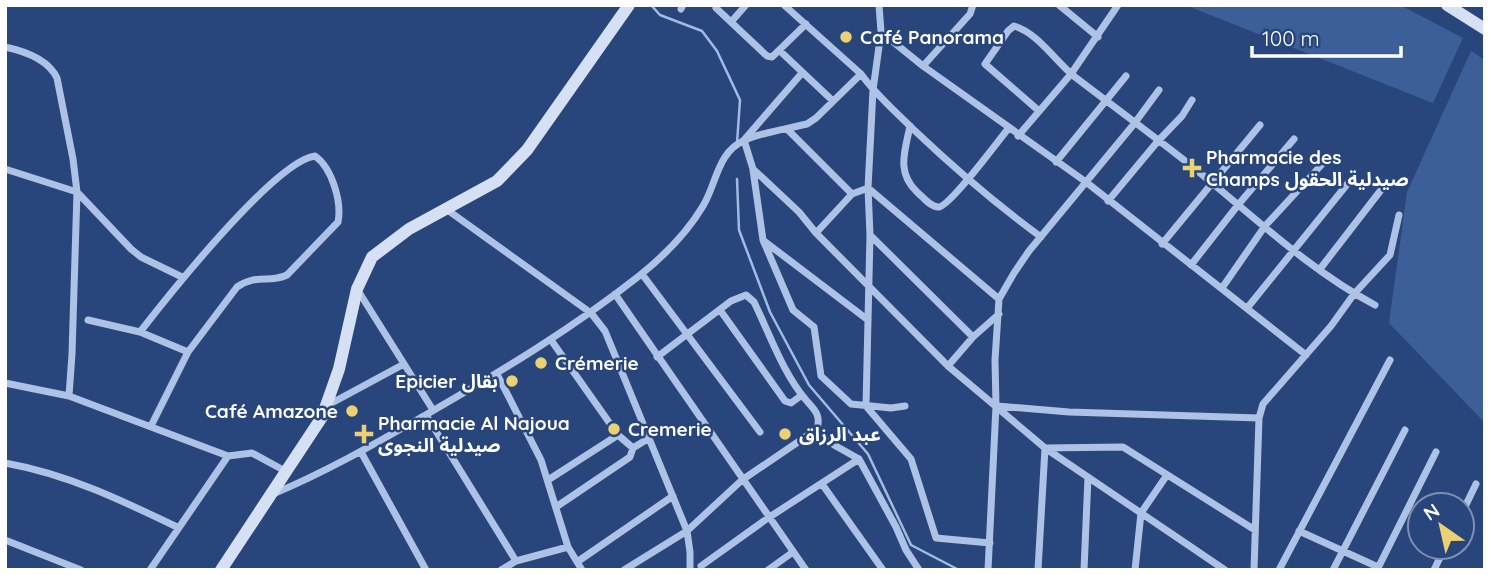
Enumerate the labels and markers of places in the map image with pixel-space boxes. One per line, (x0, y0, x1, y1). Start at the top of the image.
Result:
place label: Café Panorama (860, 25, 1004, 49)
marker: Café Panorama (838, 29, 854, 45)
place label: Pharmacie des Champs صيدلية الحقول (1206, 145, 1409, 191)
marker: Pharmacie des Champs صيدلية الحقول (1184, 160, 1200, 176)
place label: Crémerie (555, 351, 639, 375)
marker: Crémerie (533, 355, 549, 371)
place label: Epicier بقال (395, 369, 498, 393)
marker: Epicier بقال (504, 373, 520, 389)
place label: Café Amazone (205, 399, 338, 423)
marker: Café Amazone (344, 403, 360, 419)
place label: Pharmacie Al Najoua صيدلية النجوى (378, 411, 570, 457)
place label: Cremerie (628, 417, 712, 441)
marker: Cremerie (606, 421, 622, 437)
place label: عبد الرزاق (799, 422, 881, 446)
marker: Pharmacie Al Najoua صيدلية النجوى (356, 426, 372, 442)
marker: عبد الرزاق (777, 426, 793, 442)

